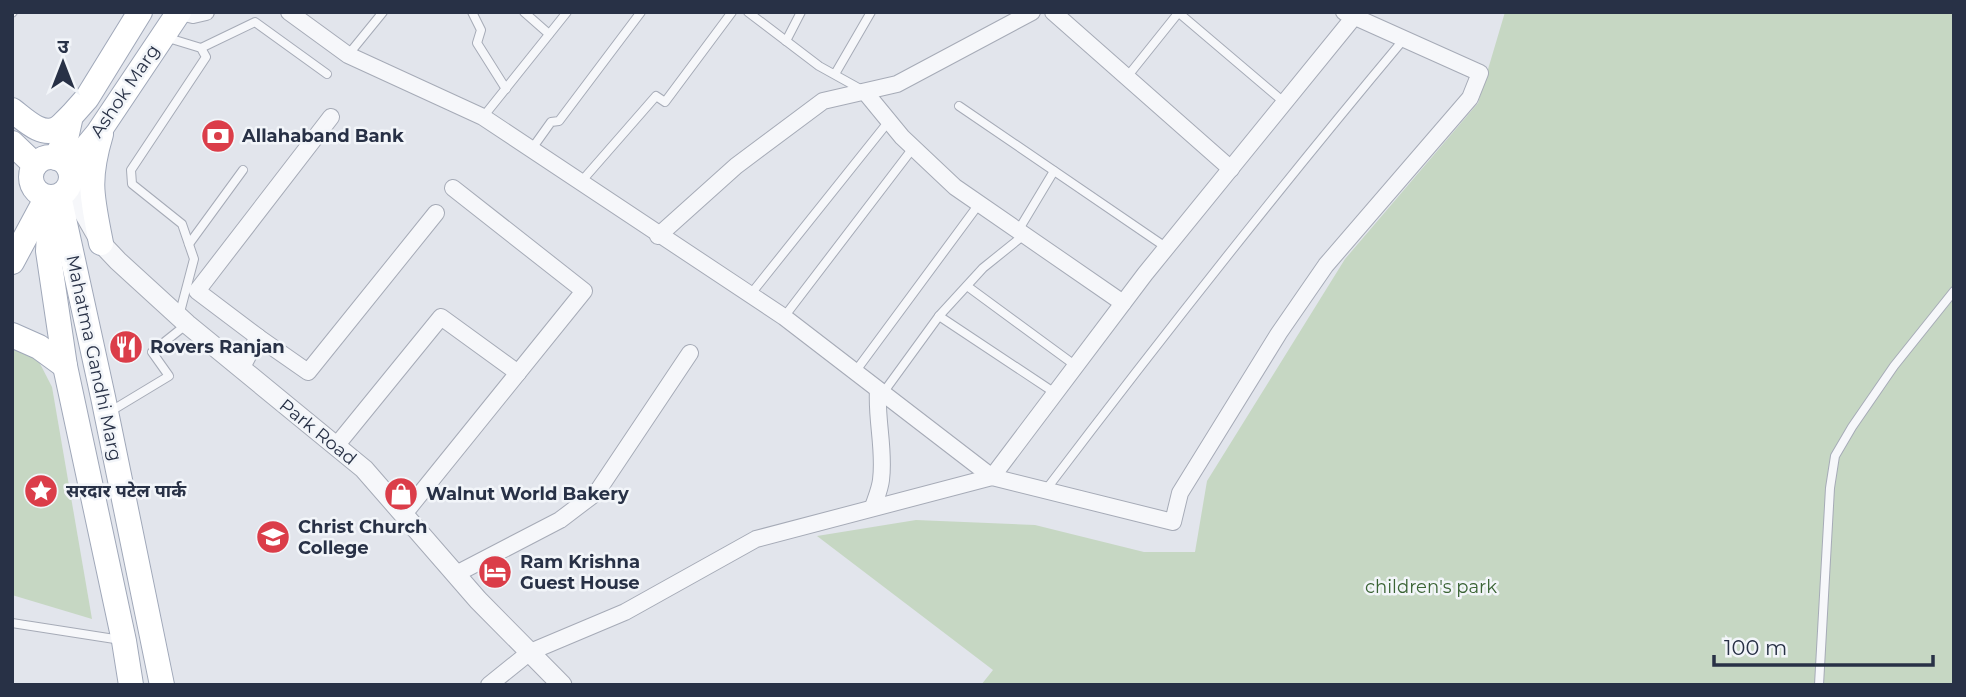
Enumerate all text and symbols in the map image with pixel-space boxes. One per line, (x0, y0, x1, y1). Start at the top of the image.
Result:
north arrow (28, 28, 98, 98)
text: उ (57, 35, 69, 58)
street label: Ashok Marg (86, 40, 164, 142)
bank icon: Allahaband Bank (199, 117, 237, 155)
place label: Allahaband Bank (241, 125, 404, 147)
street label: Mahatma Gandhi Marg (61, 253, 127, 463)
restaurant icon: Rovers Ranjan (107, 328, 145, 366)
place label: Rovers Ranjan (150, 336, 285, 358)
street label: Park Road (275, 394, 361, 470)
place icon: सरदार पटेल पार्क (22, 472, 60, 510)
shop icon: Walnut World Bakery (382, 475, 420, 513)
place label: सरदार पटेल पार्क (66, 480, 187, 502)
place label: Walnut World Bakery (426, 483, 629, 505)
place label: Christ Church College (298, 516, 428, 559)
school or university icon: Christ Church College (254, 518, 292, 556)
place label: Ram Krishna Guest House (520, 551, 640, 594)
hotel icon: Ram Krishna Guest House (476, 553, 514, 591)
park label: children's park (1365, 576, 1497, 598)
scale bar (1714, 624, 1933, 668)
text: 100 m (1724, 635, 1787, 660)

